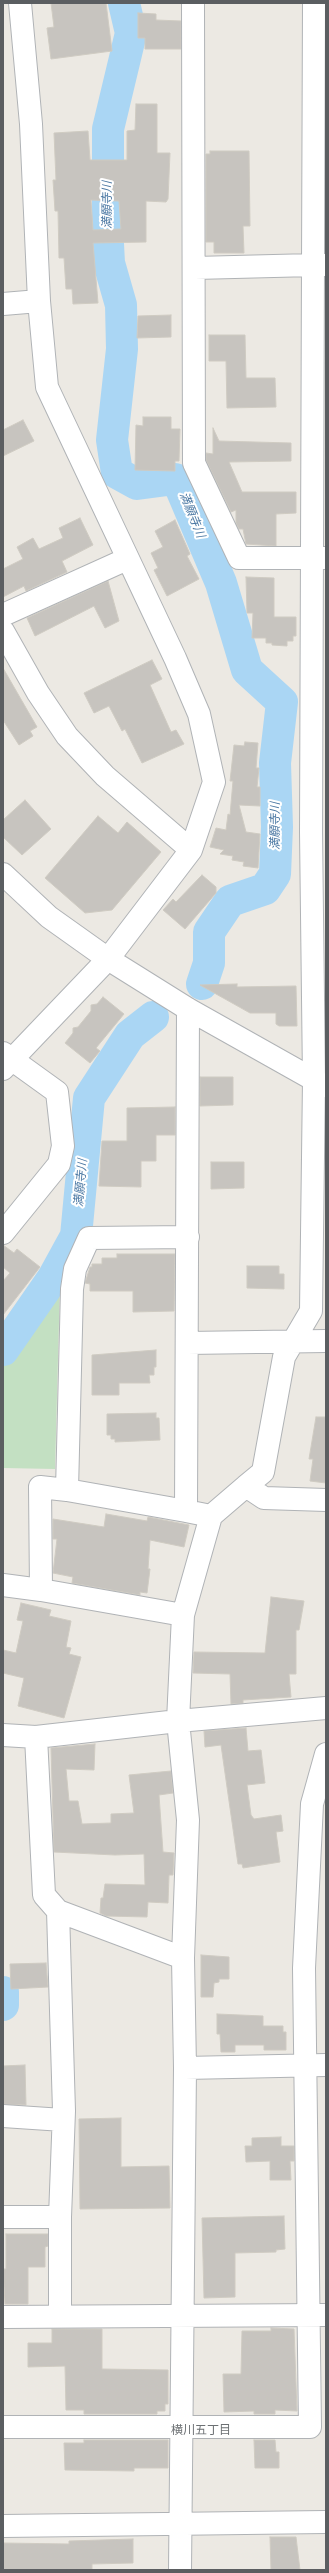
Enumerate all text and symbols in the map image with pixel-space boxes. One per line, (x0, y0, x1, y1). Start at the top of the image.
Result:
water label: 満願寺川 (101, 181, 115, 229)
water label: 満願寺川 (176, 490, 208, 540)
water label: 満願寺川 (269, 802, 283, 850)
water label: 満願寺川 (72, 1158, 90, 1208)
district label: 横川五丁目 (171, 2424, 231, 2438)

